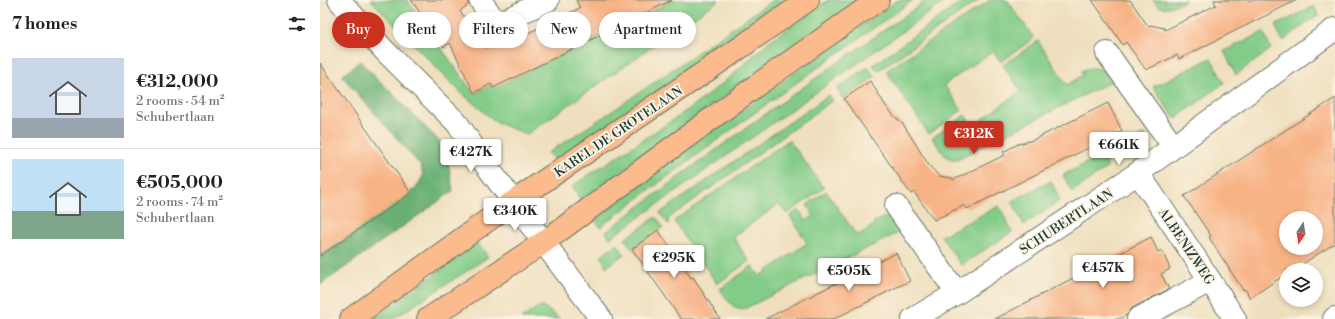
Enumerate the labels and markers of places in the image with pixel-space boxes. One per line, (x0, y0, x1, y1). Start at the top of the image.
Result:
pin: €312K (946, 121, 1002, 155)
pin: €661K (1091, 132, 1147, 166)
pin: €427K (443, 139, 499, 173)
pin: €340K (487, 198, 543, 232)
pin: €295K (646, 245, 702, 279)
pin: €457K (1075, 255, 1131, 289)
pin: €505K (821, 258, 877, 292)

